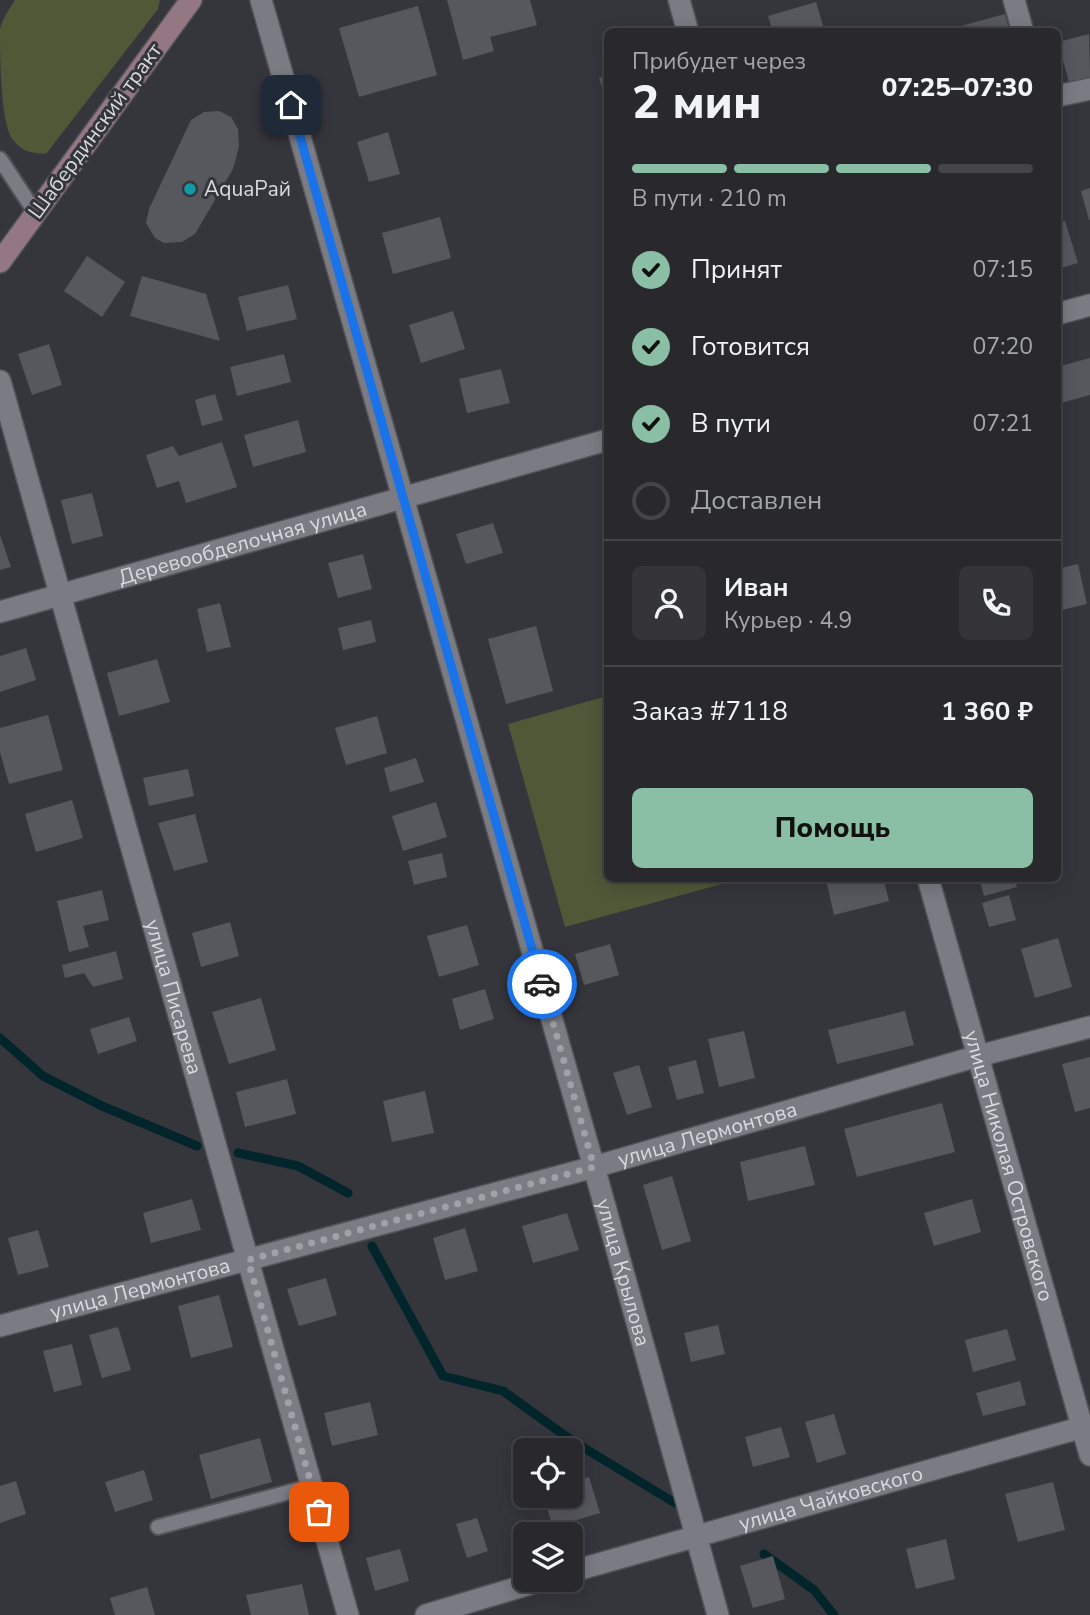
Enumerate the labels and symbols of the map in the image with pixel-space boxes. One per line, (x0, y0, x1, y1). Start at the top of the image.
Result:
street label: Шабердинский тракт (22, 37, 169, 224)
pin (261, 75, 321, 135)
place label: AquaРай (204, 175, 291, 203)
marker: AquaРай (182, 181, 198, 197)
street label: Деревообделочная улица (115, 495, 370, 592)
street label: улица Писарева (139, 916, 209, 1078)
courier (507, 949, 577, 1019)
street label: улица Николая Островского (957, 1027, 1060, 1305)
street label: улица Лермонтова (614, 1095, 800, 1173)
street label: улица Крылова (589, 1195, 657, 1349)
street label: улица Лермонтова (47, 1251, 233, 1326)
street label: улица Чайковского (735, 1459, 926, 1538)
pin (289, 1482, 349, 1542)

